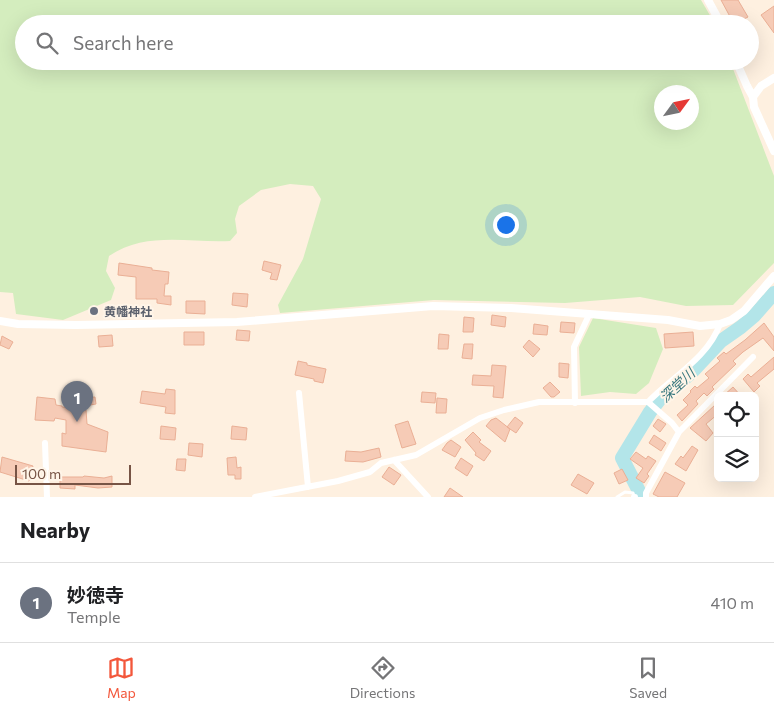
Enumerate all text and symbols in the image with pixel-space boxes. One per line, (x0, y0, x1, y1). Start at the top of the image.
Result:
search box (15, 15, 759, 70)
icon: search (33, 29, 61, 57)
text: Search here (73, 31, 173, 54)
north arrow (654, 85, 699, 130)
your location (493, 212, 519, 238)
place label: 黄幡神社 (104, 304, 152, 318)
marker: 黄幡神社 (88, 305, 100, 317)
water label: 深堂川 (656, 363, 700, 406)
pin: 1 (61, 381, 93, 422)
map controls (714, 392, 759, 482)
button: locate (714, 392, 759, 437)
button: layers (714, 437, 759, 482)
scale bar (15, 462, 131, 485)
text: 100 m (22, 465, 61, 482)
text: Nearby (20, 517, 90, 542)
text: 妙徳寺 (67, 583, 124, 606)
text: 1 (32, 593, 40, 612)
text: 410 m (711, 593, 754, 612)
text: Temple (67, 607, 120, 626)
tab: Map (107, 654, 136, 701)
tab: Directions (350, 654, 415, 701)
tab: Saved (629, 654, 667, 701)

